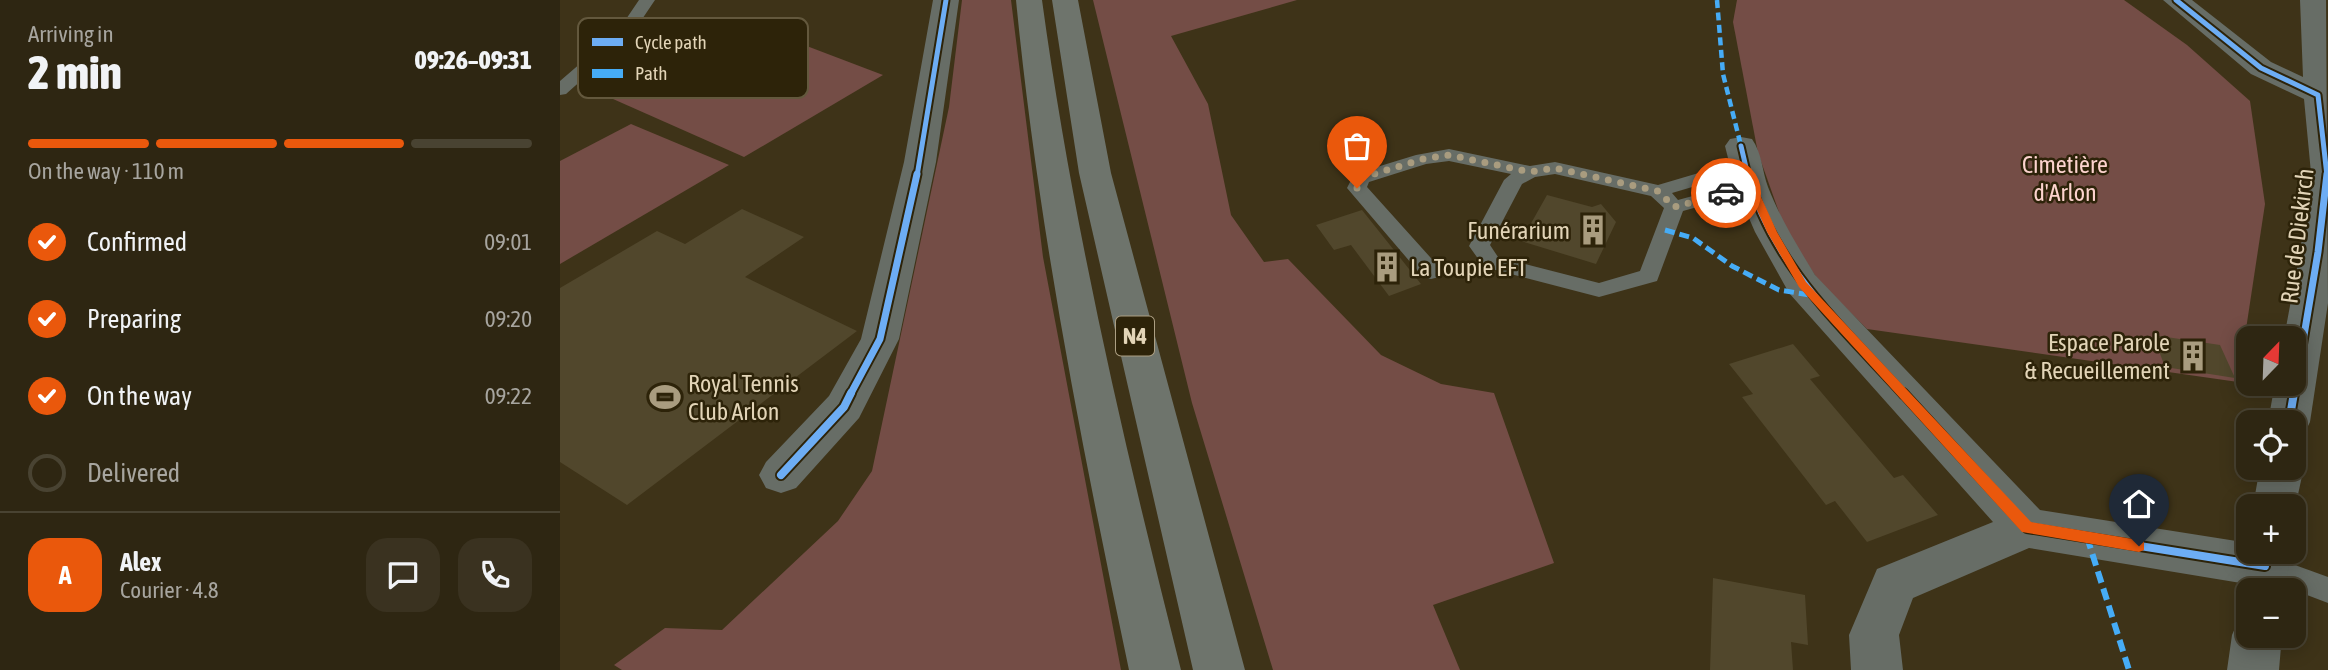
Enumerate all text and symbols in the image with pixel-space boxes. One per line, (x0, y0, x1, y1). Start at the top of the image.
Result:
legend (578, 18, 808, 98)
text: Arriving in (28, 21, 114, 47)
text: Cycle path (635, 31, 707, 53)
text: 09:26–09:31 (415, 45, 532, 75)
text: 2 min (28, 46, 122, 99)
text: Path (635, 62, 667, 84)
pin (1327, 116, 1387, 188)
icon: bag (1338, 127, 1376, 165)
park label: Cimetière d'Arlon (2022, 151, 2108, 206)
text: On the way · 110 m (28, 158, 184, 184)
courier (1691, 158, 1761, 228)
street label: Rue de Diekirch (2275, 167, 2319, 305)
icon: car (1707, 174, 1745, 212)
building icon: Funérarium (1576, 213, 1610, 247)
place label: Funérarium (1467, 217, 1570, 244)
icon: check (28, 223, 66, 261)
text: Confirmed (87, 227, 187, 257)
text: 09:01 (484, 229, 532, 255)
building icon: La Toupie EFT (1370, 250, 1404, 284)
place label: La Toupie EFT (1410, 254, 1528, 281)
icon: check (28, 300, 66, 338)
text: Preparing (87, 304, 181, 334)
text: 09:20 (485, 306, 532, 332)
road number: N4 (1116, 316, 1154, 356)
north arrow (2236, 326, 2306, 396)
map controls (2236, 326, 2306, 648)
place label: Espace Parole & Recueillement (2024, 329, 2170, 384)
building icon: Espace Parole & Recueillement (2176, 339, 2210, 373)
place label: Royal Tennis Club Arlon (688, 370, 799, 425)
icon: check (28, 377, 66, 415)
sports icon: Royal Tennis Club Arlon (648, 380, 682, 414)
text: On the way (87, 381, 192, 411)
text: 09:22 (485, 383, 532, 409)
button: locate (2236, 410, 2306, 480)
text: Delivered (87, 458, 180, 488)
pin (2109, 474, 2169, 546)
icon: home (2120, 485, 2158, 523)
button: + (2236, 494, 2306, 564)
button: chat (366, 538, 440, 612)
button: phone (458, 538, 532, 612)
text: Alex (120, 547, 161, 577)
text: A (59, 560, 71, 590)
text: Courier · 4.8 (120, 577, 219, 603)
button: − (2236, 578, 2306, 648)

